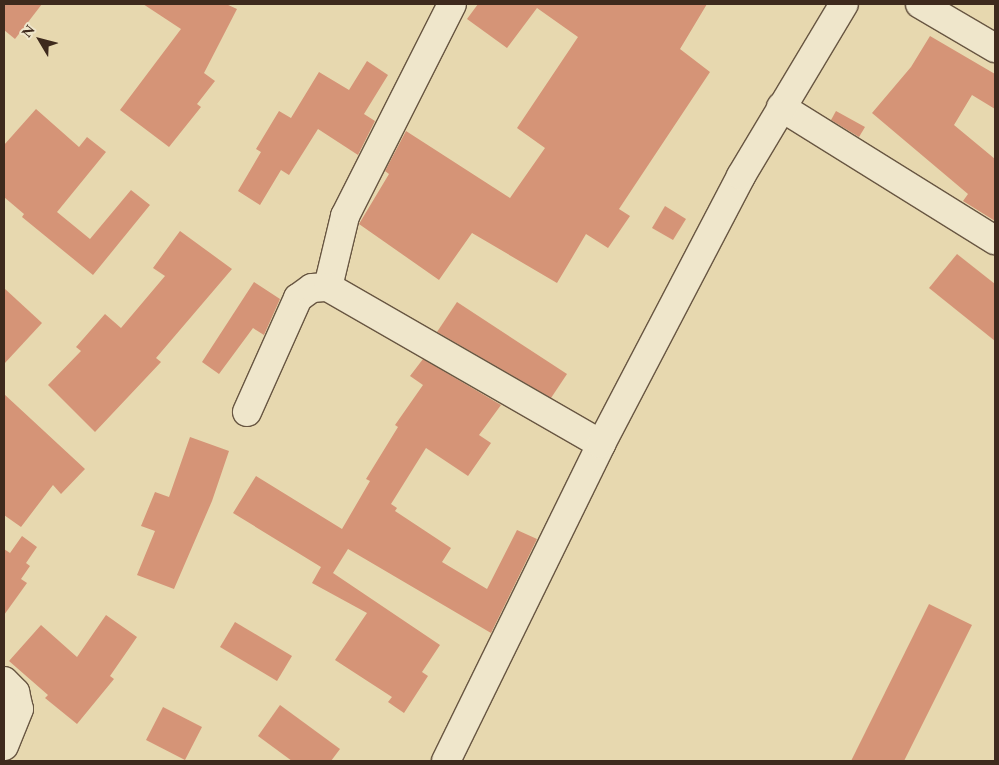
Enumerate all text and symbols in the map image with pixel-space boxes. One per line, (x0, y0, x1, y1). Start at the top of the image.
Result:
north arrow (15, 15, 65, 65)
text: N (17, 21, 39, 41)

